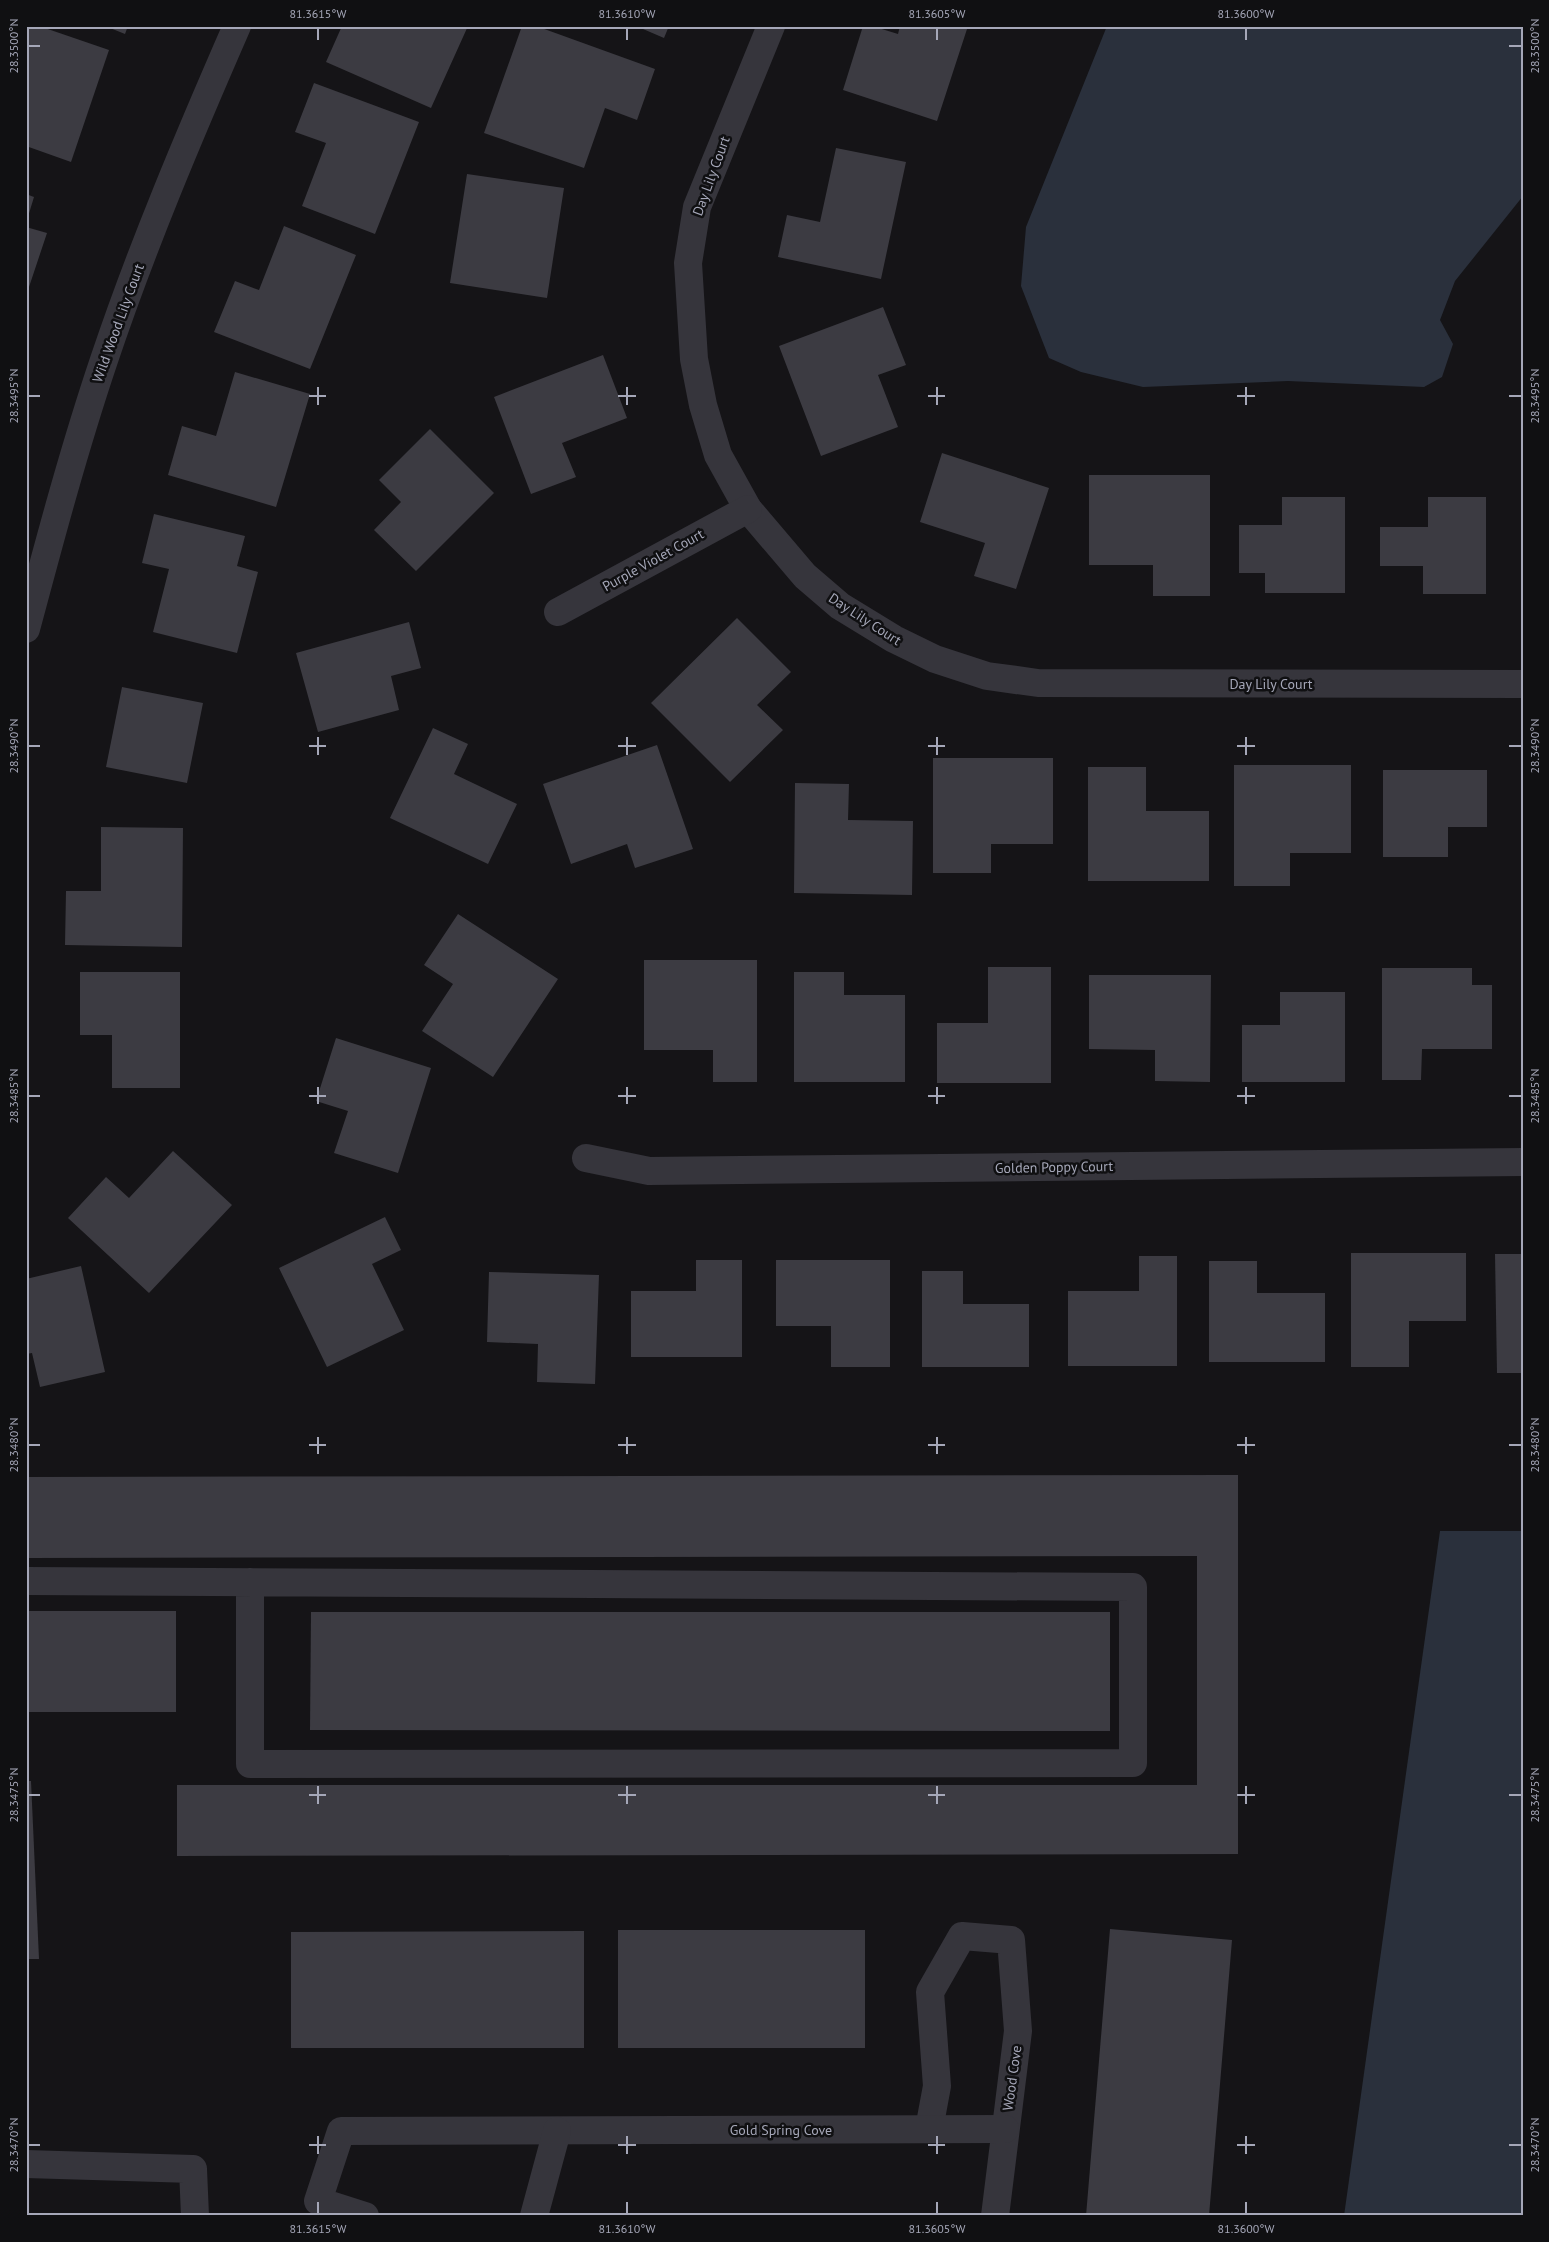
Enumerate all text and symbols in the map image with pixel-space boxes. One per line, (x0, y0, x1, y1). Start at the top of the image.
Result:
text: 81.3615°W (290, 6, 346, 21)
text: 81.3610°W (599, 6, 655, 21)
text: 81.3605°W (909, 6, 965, 21)
text: 81.3600°W (1218, 6, 1274, 21)
text: 28.3500°N (6, 19, 21, 73)
text: 28.3500°N (1527, 19, 1542, 73)
street label: Day Lily Court (688, 134, 734, 218)
street label: Wild Wood Lily Court (88, 261, 148, 385)
text: 28.3495°N (6, 369, 21, 423)
text: 28.3495°N (1527, 369, 1542, 423)
street label: Purple Violet Court (599, 525, 707, 595)
street label: Day Lily Court (825, 589, 905, 649)
street label: Day Lily Court (1229, 675, 1313, 693)
text: 28.3490°N (6, 719, 21, 773)
text: 28.3490°N (1527, 719, 1542, 773)
text: 28.3485°N (6, 1069, 21, 1123)
text: 28.3485°N (1527, 1069, 1542, 1123)
street label: Golden Poppy Court (995, 1157, 1114, 1177)
text: 28.3480°N (6, 1418, 21, 1472)
text: 28.3480°N (1527, 1418, 1542, 1472)
text: 28.3475°N (6, 1768, 21, 1822)
text: 28.3475°N (1527, 1768, 1542, 1822)
street label: Wood Cove (999, 2044, 1025, 2112)
text: 28.3470°N (6, 2118, 21, 2172)
text: 28.3470°N (1527, 2118, 1542, 2172)
street label: Gold Spring Cove (730, 2121, 832, 2139)
text: 81.3615°W (290, 2221, 346, 2236)
text: 81.3610°W (599, 2221, 655, 2236)
text: 81.3605°W (909, 2221, 965, 2236)
text: 81.3600°W (1218, 2221, 1274, 2236)

